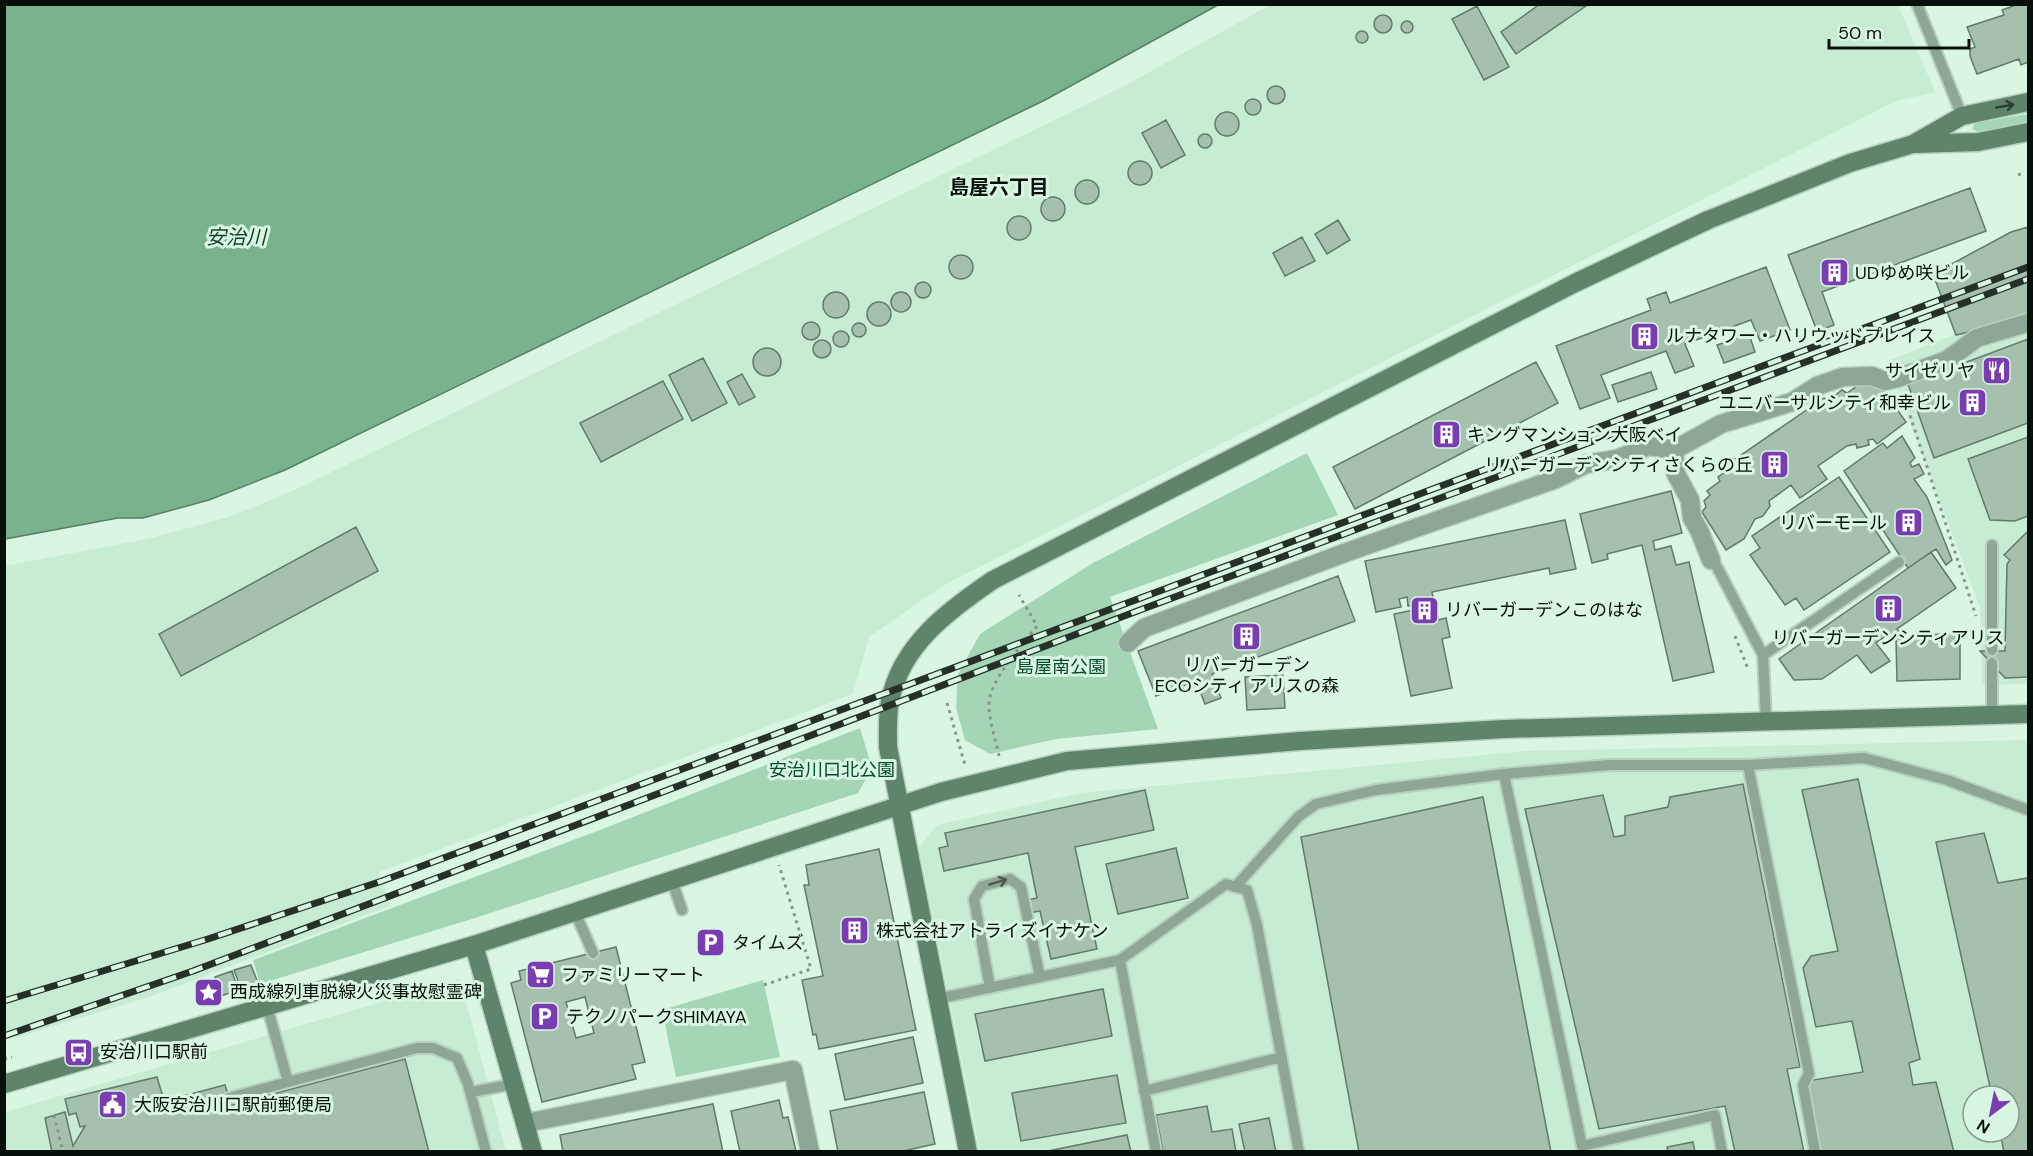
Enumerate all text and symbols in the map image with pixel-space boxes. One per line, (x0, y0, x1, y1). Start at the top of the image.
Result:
scale bar (1829, 12, 1968, 50)
text: 50 m (1838, 21, 1882, 45)
one-way arrow (1994, 101, 2014, 112)
district label: 島屋六丁目 (949, 174, 1049, 200)
water label: 安治川 (206, 224, 268, 250)
building icon: UDゆめ咲ビル (1818, 257, 1850, 289)
place label: UDゆめ咲ビル (1855, 261, 1969, 285)
building icon: ルナタワー・ハリウッドプレイス (1629, 320, 1661, 352)
place label: ルナタワー・ハリウッドプレイス (1666, 324, 1935, 348)
restaurant icon: サイゼリヤ (1980, 355, 2012, 387)
place label: サイゼリヤ (1885, 359, 1975, 383)
building icon: ユニバーサルシティ和幸ビル (1956, 387, 1988, 419)
place label: ユニバーサルシティ和幸ビル (1718, 391, 1951, 415)
building icon: キングマンション大阪ベイ (1430, 419, 1462, 451)
place label: キングマンション大阪ベイ (1467, 423, 1682, 447)
building icon: リバーガーデンシティさくらの丘 (1758, 449, 1790, 481)
place label: リバーガーデンシティさくらの丘 (1484, 453, 1753, 477)
building icon: リバーモール (1892, 507, 1924, 539)
place label: リバーモール (1779, 511, 1887, 535)
building icon: リバーガーデンシティアリス (1872, 593, 1904, 625)
building icon: リバーガーデンこのはな (1408, 594, 1440, 626)
place label: リバーガーデンこのはな (1445, 598, 1643, 622)
building icon: リバーガーデン ECOシティ アリスの森 (1231, 620, 1263, 652)
place label: リバーガーデンシティアリス (1772, 626, 2004, 650)
place label: リバーガーデン ECOシティ アリスの森 (1155, 653, 1339, 698)
park label: 島屋南公園 (1016, 655, 1106, 679)
park label: 安治川口北公園 (769, 758, 895, 782)
one-way arrow (988, 876, 1007, 887)
building icon: 株式会社アトライズイナケン (839, 915, 871, 947)
place label: 株式会社アトライズイナケン (876, 919, 1109, 943)
parking icon: タイムズ (695, 927, 727, 959)
place label: タイムズ (732, 931, 804, 955)
supermarket icon: ファミリーマート (524, 959, 556, 991)
place label: ファミリーマート (561, 963, 705, 987)
place icon: 西成線列車脱線火災事故慰霊碑 (193, 976, 225, 1008)
place label: 西成線列車脱線火災事故慰霊碑 (230, 980, 482, 1004)
parking icon: テクノパークSHIMAYA (529, 1001, 561, 1033)
place label: テクノパークSHIMAYA (566, 1005, 747, 1029)
bus stop icon: 安治川口駅前 (63, 1036, 95, 1068)
place label: 安治川口駅前 (100, 1040, 208, 1064)
north arrow (1961, 1084, 2021, 1144)
public building icon: 大阪安治川口駅前郵便局 (97, 1089, 129, 1121)
place label: 大阪安治川口駅前郵便局 (134, 1093, 332, 1117)
text: N (1973, 1114, 1994, 1138)

